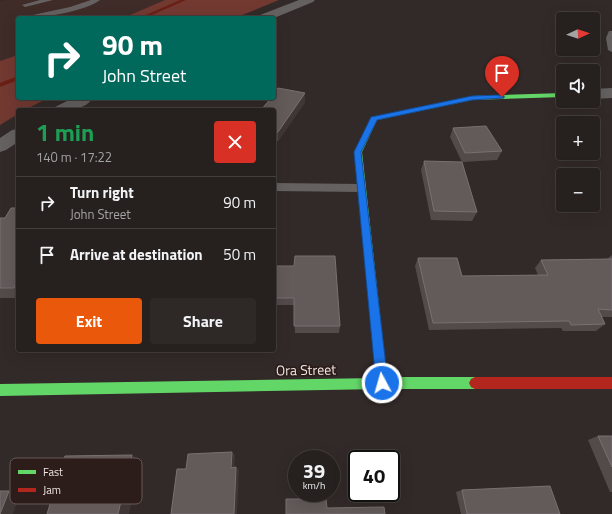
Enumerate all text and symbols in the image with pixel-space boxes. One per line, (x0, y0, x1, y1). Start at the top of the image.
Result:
north arrow (556, 12, 600, 56)
map controls (556, 12, 600, 212)
text: 90 m (102, 23, 163, 66)
icon: right (36, 32, 88, 84)
pin (485, 56, 519, 97)
text: John Street (102, 62, 186, 89)
icon: arrive (491, 62, 513, 84)
button: sound (556, 64, 600, 108)
text: 1 min (36, 114, 94, 150)
button: + (556, 116, 600, 160)
button: close (214, 121, 256, 163)
text: 140 m · 17:22 (36, 147, 112, 167)
button: − (556, 168, 600, 212)
text: Turn right (70, 181, 134, 204)
text: 90 m (223, 191, 256, 214)
icon: right (36, 192, 58, 214)
text: John Street (70, 204, 131, 224)
text: Arrive at destination (70, 243, 203, 266)
text: 50 m (223, 243, 256, 266)
icon: arrive (36, 244, 58, 266)
button: Exit (36, 298, 142, 344)
button: Share (150, 298, 256, 344)
street label: Ora Street (276, 358, 336, 381)
position arrow (361, 362, 403, 404)
speed limit sign: 40 (348, 450, 400, 502)
text: 39 (303, 455, 325, 486)
legend (10, 458, 142, 504)
text: Fast (43, 464, 63, 480)
text: km/h (303, 478, 325, 493)
text: Jam (43, 482, 61, 498)

